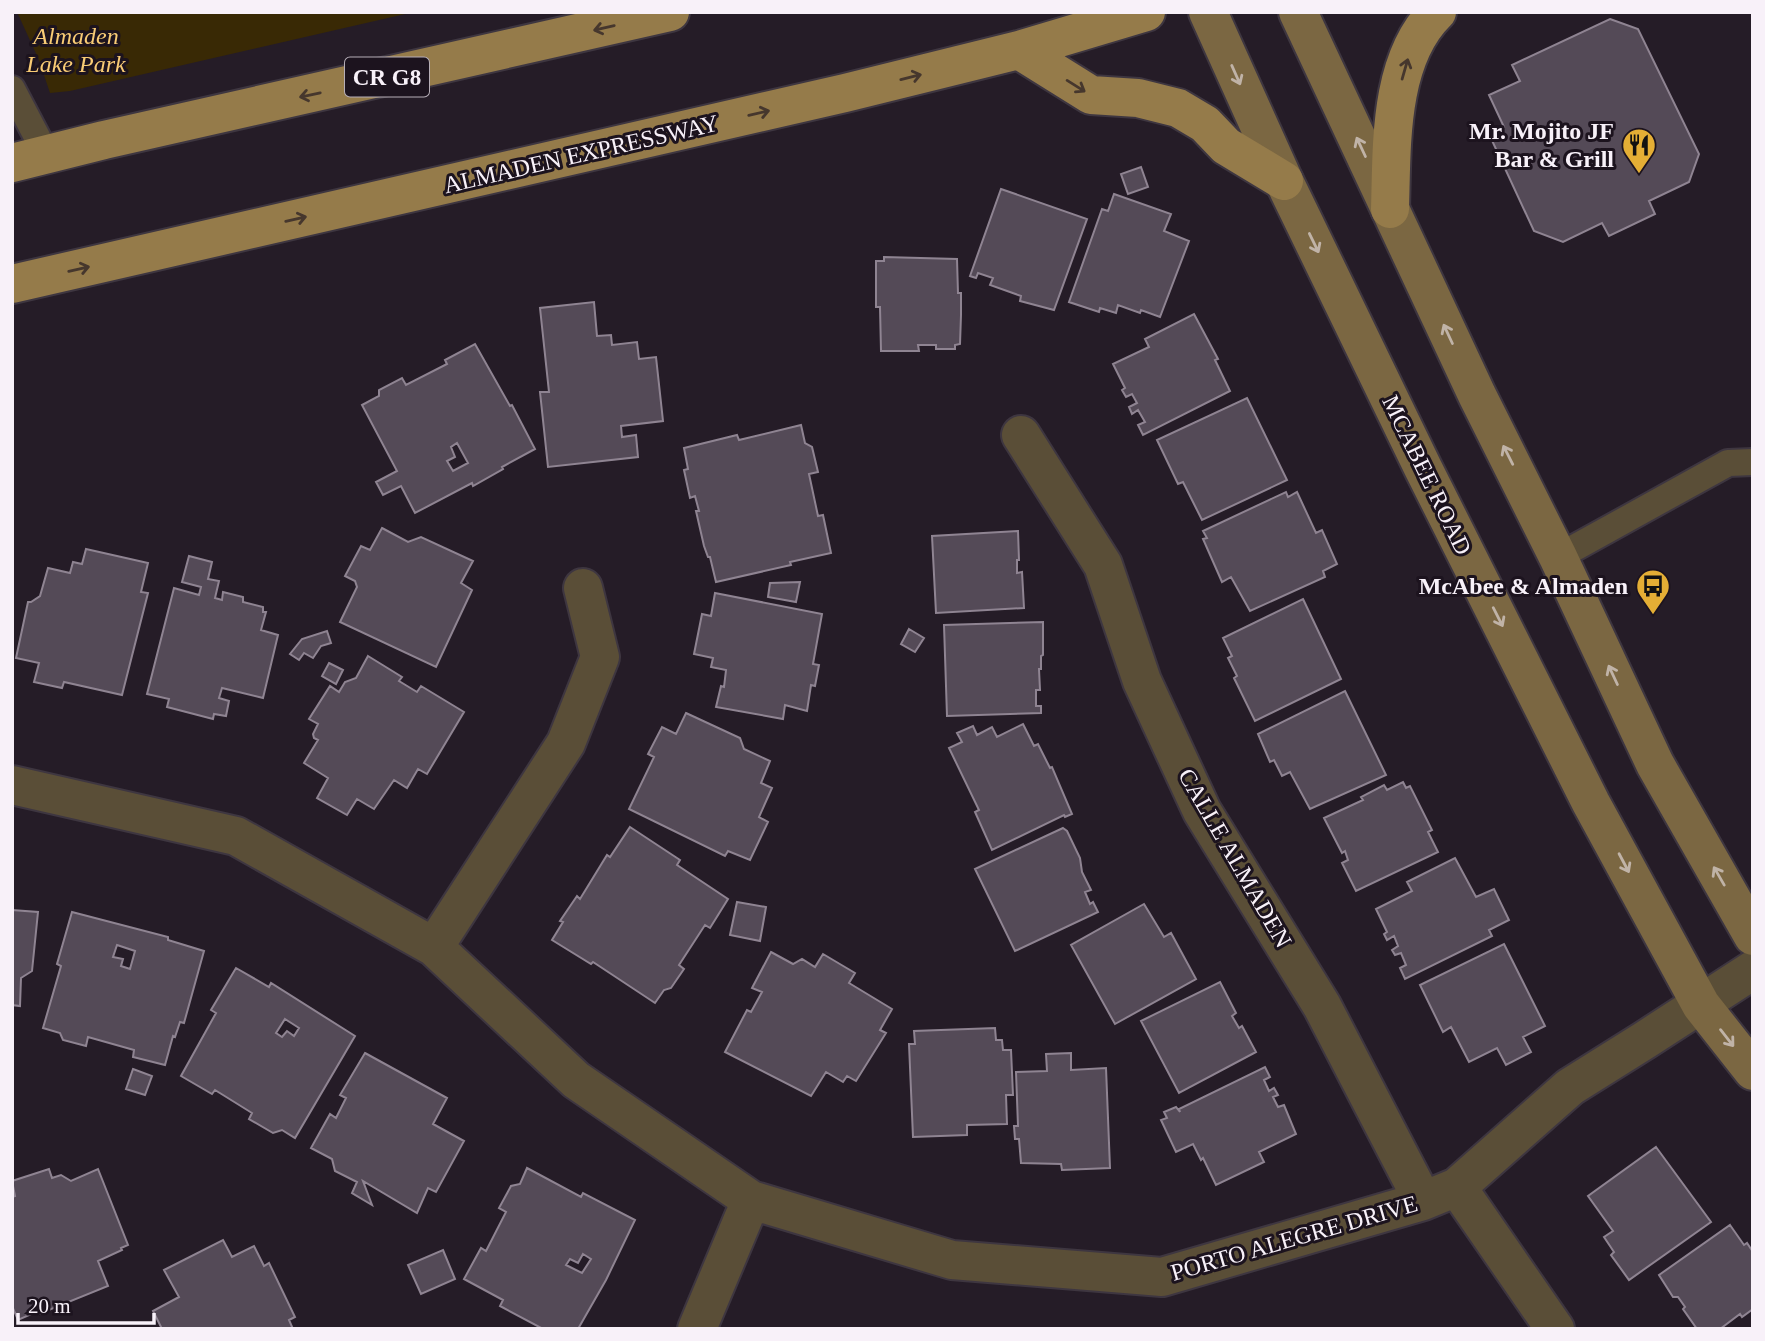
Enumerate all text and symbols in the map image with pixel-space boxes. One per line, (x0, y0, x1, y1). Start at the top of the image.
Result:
one-way arrow (593, 22, 615, 35)
park label: Almaden Lake Park (25, 23, 126, 77)
road number: CR G8 (345, 58, 429, 96)
one-way arrow (1400, 58, 1413, 80)
one-way arrow (1230, 63, 1243, 85)
one-way arrow (899, 70, 922, 83)
one-way arrow (1066, 79, 1086, 93)
one-way arrow (299, 88, 322, 102)
one-way arrow (747, 106, 770, 119)
street label: ALMADEN EXPRESSWAY (441, 110, 721, 198)
place label: Mr. Mojito JF Bar & Grill (1469, 118, 1614, 172)
restaurant icon: Mr. Mojito JF Bar & Grill (1620, 126, 1658, 175)
one-way arrow (1354, 137, 1367, 159)
one-way arrow (284, 212, 307, 225)
one-way arrow (1307, 232, 1321, 253)
one-way arrow (67, 261, 90, 275)
one-way arrow (1441, 324, 1455, 345)
street label: MCABEE ROAD (1377, 391, 1477, 559)
one-way arrow (1500, 445, 1514, 466)
bus stop icon: McAbee & Almaden (1634, 567, 1672, 616)
place label: McAbee & Almaden (1419, 573, 1628, 599)
one-way arrow (1492, 606, 1506, 627)
one-way arrow (1606, 665, 1620, 686)
street label: CALLE ALMADEN (1173, 764, 1297, 952)
one-way arrow (1618, 852, 1631, 873)
one-way arrow (1712, 867, 1726, 887)
one-way arrow (1719, 1028, 1734, 1046)
street label: PORTO ALEGRE DRIVE (1168, 1190, 1420, 1286)
scale bar (18, 1282, 154, 1326)
text: 20 m (28, 1294, 71, 1318)

